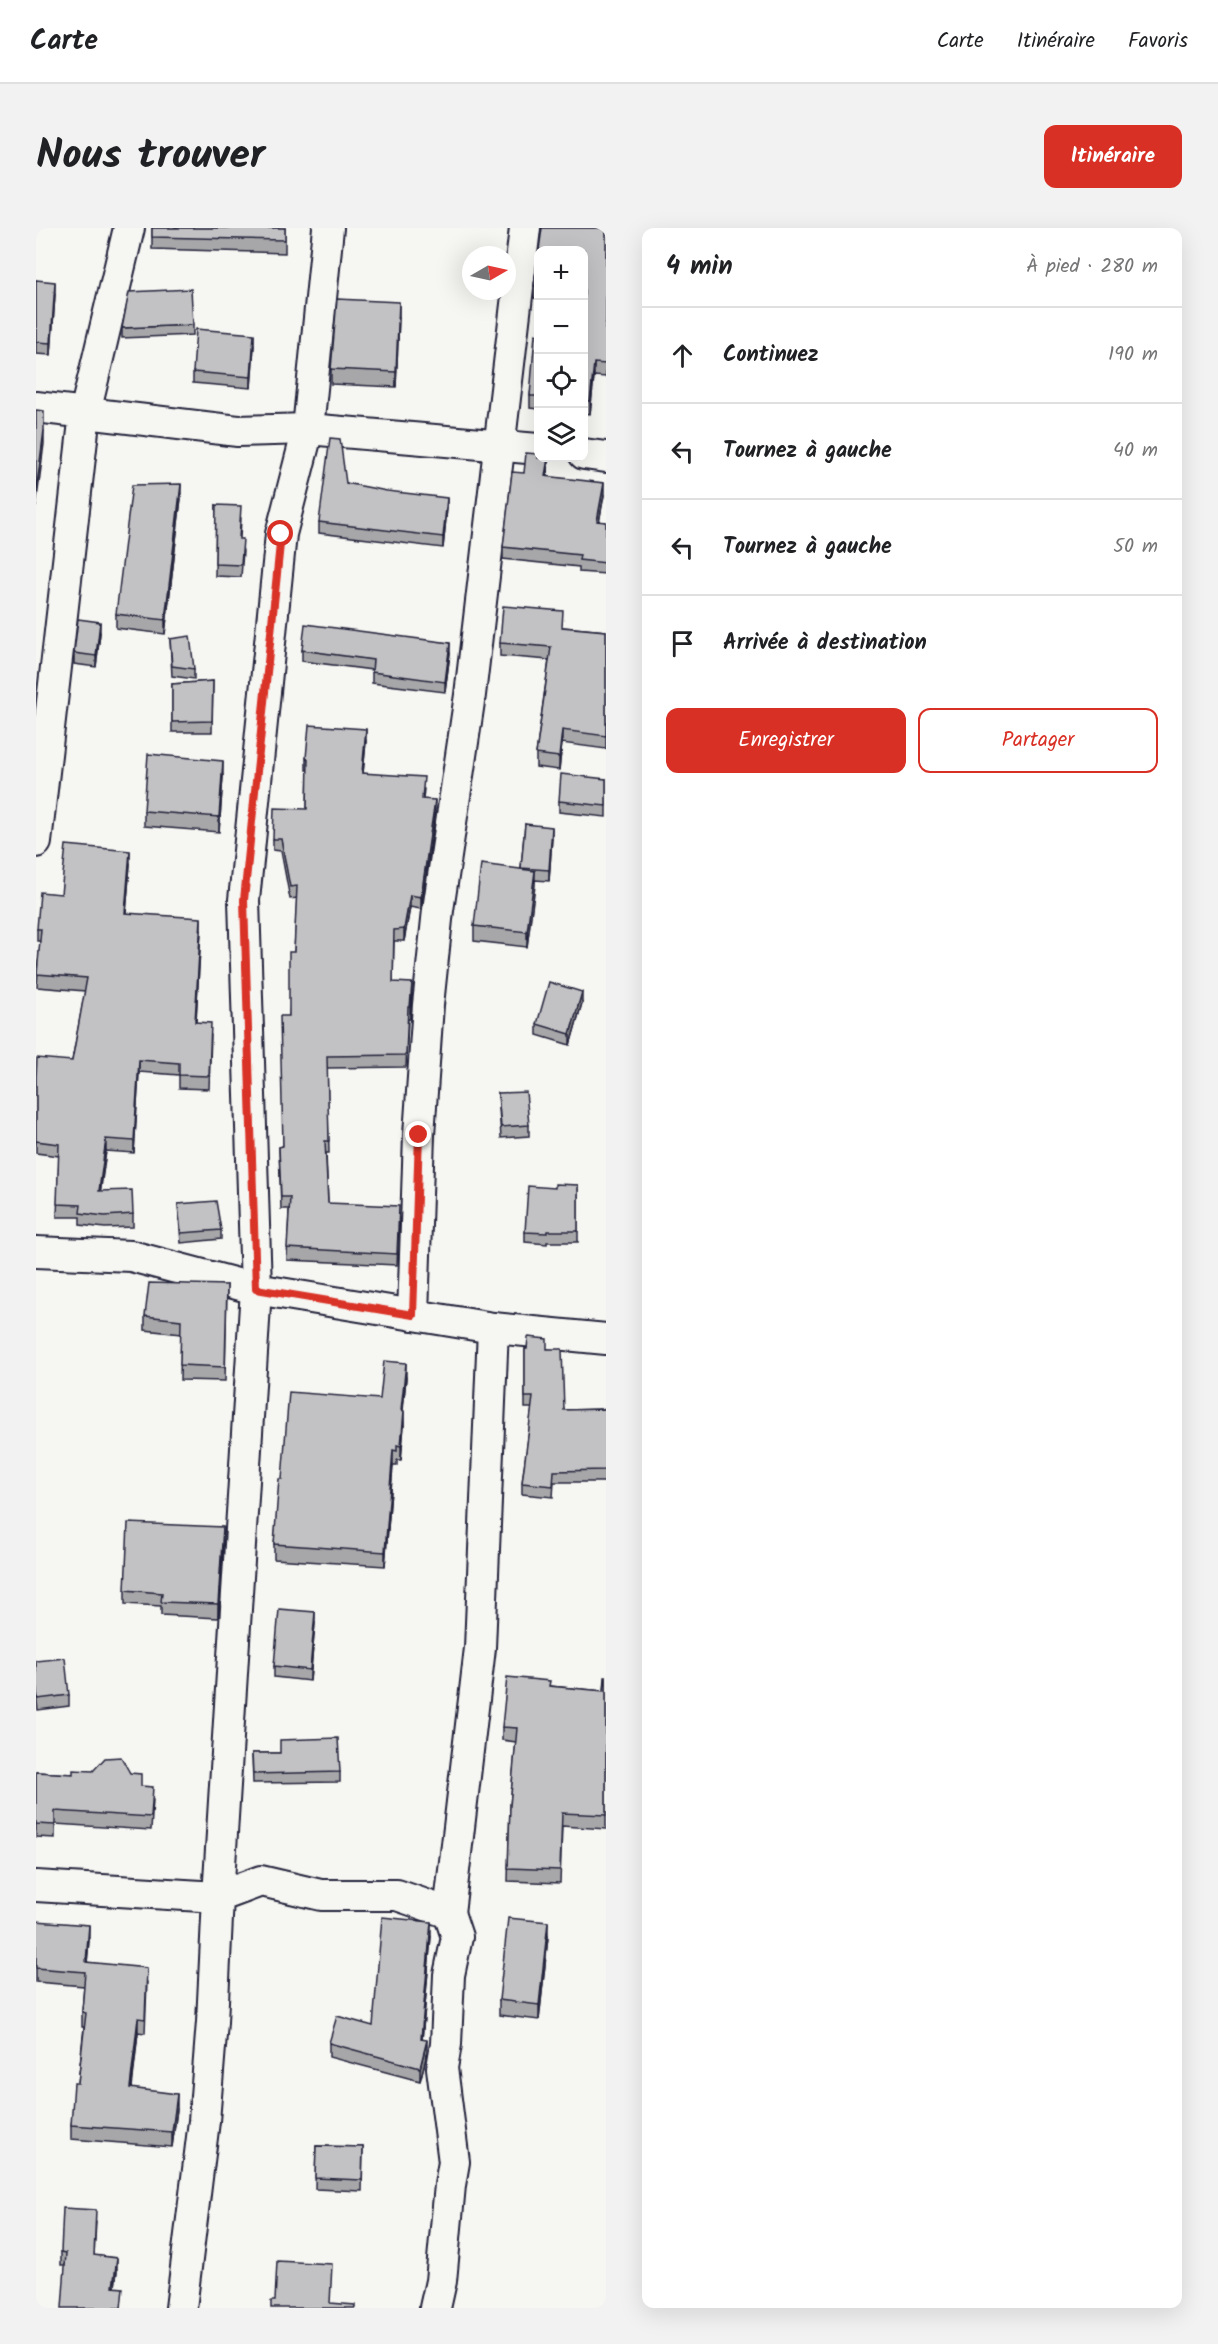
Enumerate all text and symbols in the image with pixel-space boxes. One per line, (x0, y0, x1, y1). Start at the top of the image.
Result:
text: Carte (30, 19, 98, 64)
text: Carte (937, 25, 984, 58)
text: Itinéraire (1017, 25, 1095, 58)
text: Favoris (1128, 25, 1188, 58)
text: Nous trouver (36, 123, 265, 190)
button: Itinéraire (1044, 125, 1182, 188)
north arrow (462, 246, 516, 300)
map controls (534, 246, 588, 462)
button: + (534, 246, 588, 300)
text: 4 min (666, 246, 733, 288)
text: À pied · 280 m (1026, 251, 1158, 283)
button: − (534, 300, 588, 354)
text: Continuez (723, 338, 819, 373)
icon: ahead (666, 339, 699, 372)
text: 190 m (1108, 339, 1158, 371)
button: locate (534, 354, 588, 408)
button: layers (534, 408, 588, 462)
text: Tournez à gauche (723, 434, 892, 469)
icon: left (666, 435, 699, 468)
text: 40 m (1113, 435, 1158, 467)
route start (267, 520, 293, 546)
text: Tournez à gauche (723, 530, 892, 565)
icon: left (666, 531, 699, 564)
text: 50 m (1113, 531, 1158, 563)
text: Arrivée à destination (723, 626, 927, 661)
icon: arrive (666, 627, 699, 660)
button: Enregistrer (666, 708, 906, 773)
button: Partager (918, 708, 1158, 773)
route end (405, 1121, 431, 1147)

